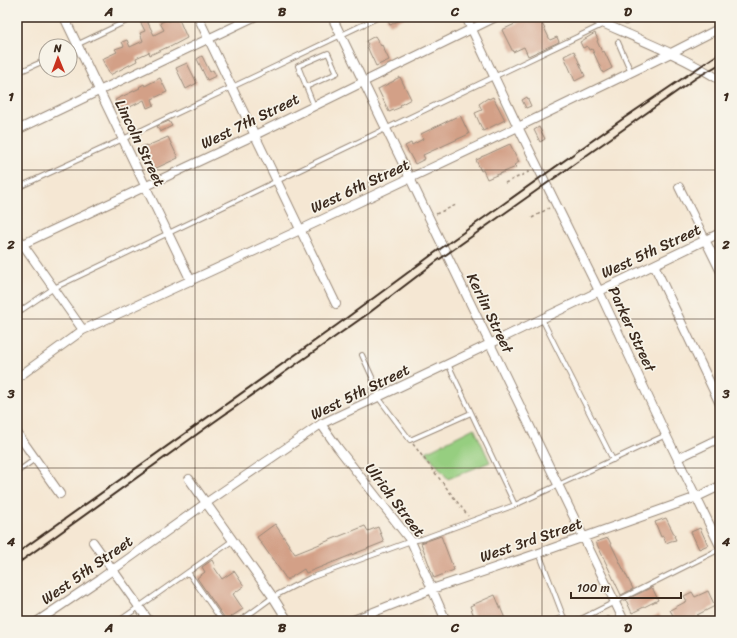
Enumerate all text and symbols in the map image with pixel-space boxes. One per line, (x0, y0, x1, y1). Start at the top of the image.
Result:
text: A (104, 0, 113, 23)
text: B (278, 0, 287, 23)
text: C (450, 0, 460, 23)
text: D (624, 0, 632, 23)
north arrow (38, 38, 78, 78)
text: N (53, 39, 62, 58)
text: 1 (8, 85, 14, 108)
text: 1 (723, 85, 729, 108)
street label: West 7th Street (196, 86, 304, 156)
street label: Lincoln Street (108, 95, 173, 192)
street label: West 6th Street (306, 151, 414, 220)
street label: West 5th Street (597, 216, 706, 286)
text: 2 (6, 233, 15, 256)
text: 2 (721, 233, 730, 256)
street label: Kerlin Street (459, 268, 521, 358)
street label: Parker Street (601, 282, 664, 377)
street label: West 5th Street (306, 357, 414, 427)
text: 3 (6, 382, 15, 405)
text: 3 (721, 382, 730, 405)
street label: Ulrich Street (358, 457, 432, 543)
street label: West 3rd Street (476, 510, 586, 570)
street label: West 5th Street (35, 528, 139, 612)
text: 4 (6, 530, 16, 553)
text: 4 (721, 530, 731, 553)
scale bar (571, 574, 681, 600)
text: 100 m (577, 577, 610, 599)
text: A (104, 616, 113, 638)
text: B (278, 616, 287, 638)
text: C (450, 616, 460, 638)
text: D (624, 616, 632, 638)

